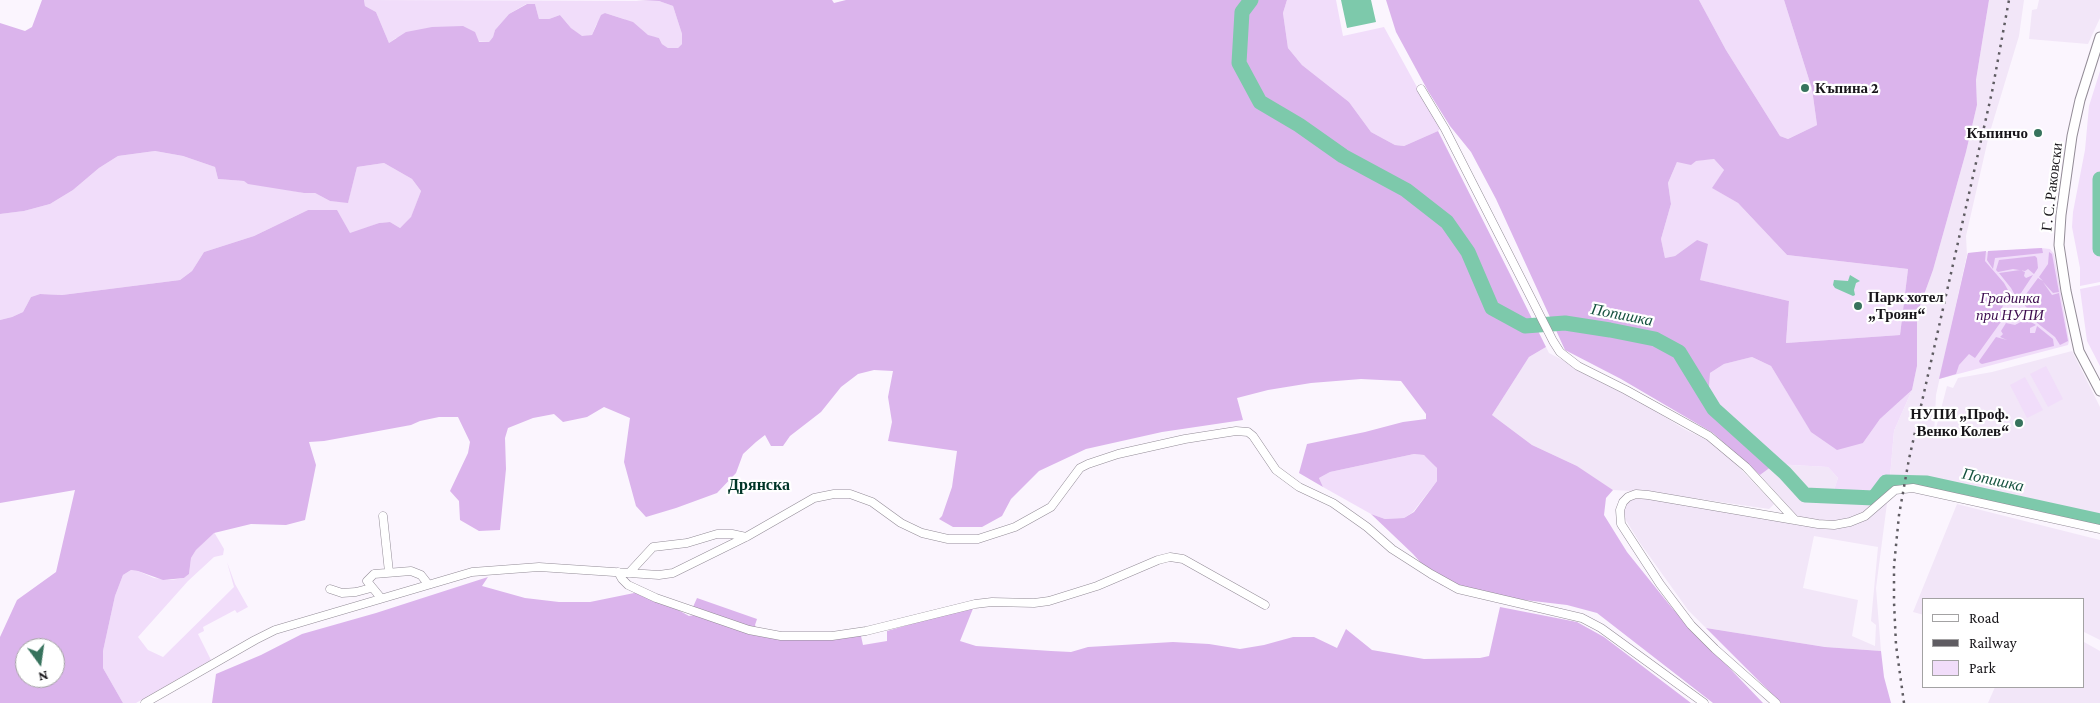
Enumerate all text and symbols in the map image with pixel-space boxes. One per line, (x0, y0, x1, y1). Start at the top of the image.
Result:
place label: Къпина 2 (1815, 79, 1879, 97)
marker: Къпина 2 (1799, 82, 1811, 94)
place label: Къпинчо (1966, 124, 2028, 142)
marker: Къпинчо (2032, 127, 2044, 139)
street label: Г. С. Раковски (2038, 142, 2066, 232)
place label: Парк хотел „Троян“ (1868, 288, 1944, 323)
park label: Градинка при НУПИ (1976, 289, 2044, 324)
water label: Попишка (1589, 300, 1655, 330)
marker: Парк хотел „Троян“ (1852, 300, 1864, 312)
place label: НУПИ „Проф. Венко Колев“ (1910, 405, 2009, 440)
marker: НУПИ „Проф. Венко Колев“ (2013, 417, 2025, 429)
water label: Попишка (1960, 464, 2026, 496)
district label: Дрянска (728, 475, 790, 495)
legend (1922, 598, 2085, 688)
text: Road (1969, 610, 1999, 626)
text: Railway (1969, 635, 2017, 651)
north arrow (15, 638, 65, 688)
text: Park (1969, 660, 1996, 676)
text: N (37, 668, 50, 685)

